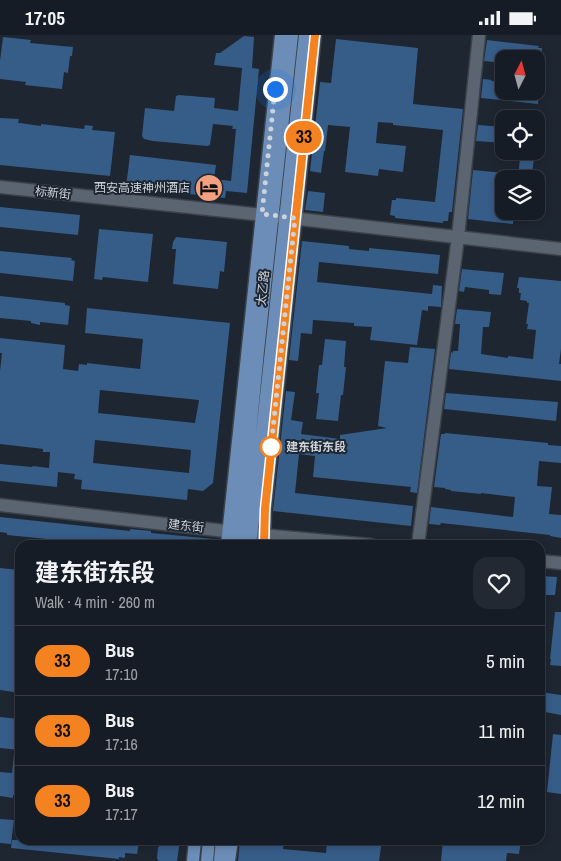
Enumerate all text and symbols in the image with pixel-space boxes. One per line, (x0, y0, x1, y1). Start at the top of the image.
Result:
text: 17:05 (25, 5, 65, 31)
north arrow (495, 50, 545, 100)
map controls (495, 50, 545, 220)
your location (263, 77, 288, 102)
button: locate (495, 110, 545, 160)
line badge: 33 (282, 121, 326, 153)
text: 33 (296, 124, 312, 149)
button: layers (495, 170, 545, 220)
hotel icon: 西安高速神州酒店 (194, 173, 224, 203)
place label: 西安高速神州酒店 (94, 180, 190, 196)
street label: 标新街 (34, 183, 72, 203)
street label: 太乙路 (253, 269, 273, 307)
marker: 建东街东段 (260, 436, 282, 458)
place label: 建东街东段 (286, 439, 346, 455)
street label: 建东街 (167, 516, 205, 536)
text: 建东街东段 (35, 556, 155, 588)
button: heart (473, 557, 525, 609)
text: Walk · 4 min · 260 m (35, 591, 155, 613)
text: Bus (105, 637, 134, 663)
text: 33 (54, 648, 71, 673)
text: 5 min (486, 648, 525, 674)
text: 17:10 (105, 663, 138, 685)
text: Bus (105, 707, 134, 733)
text: 33 (54, 718, 71, 743)
text: 11 min (479, 718, 525, 744)
text: 17:16 (105, 733, 138, 755)
text: Bus (105, 777, 134, 803)
text: 33 (54, 788, 71, 813)
text: 12 min (477, 788, 525, 814)
text: 17:17 (105, 803, 138, 825)

